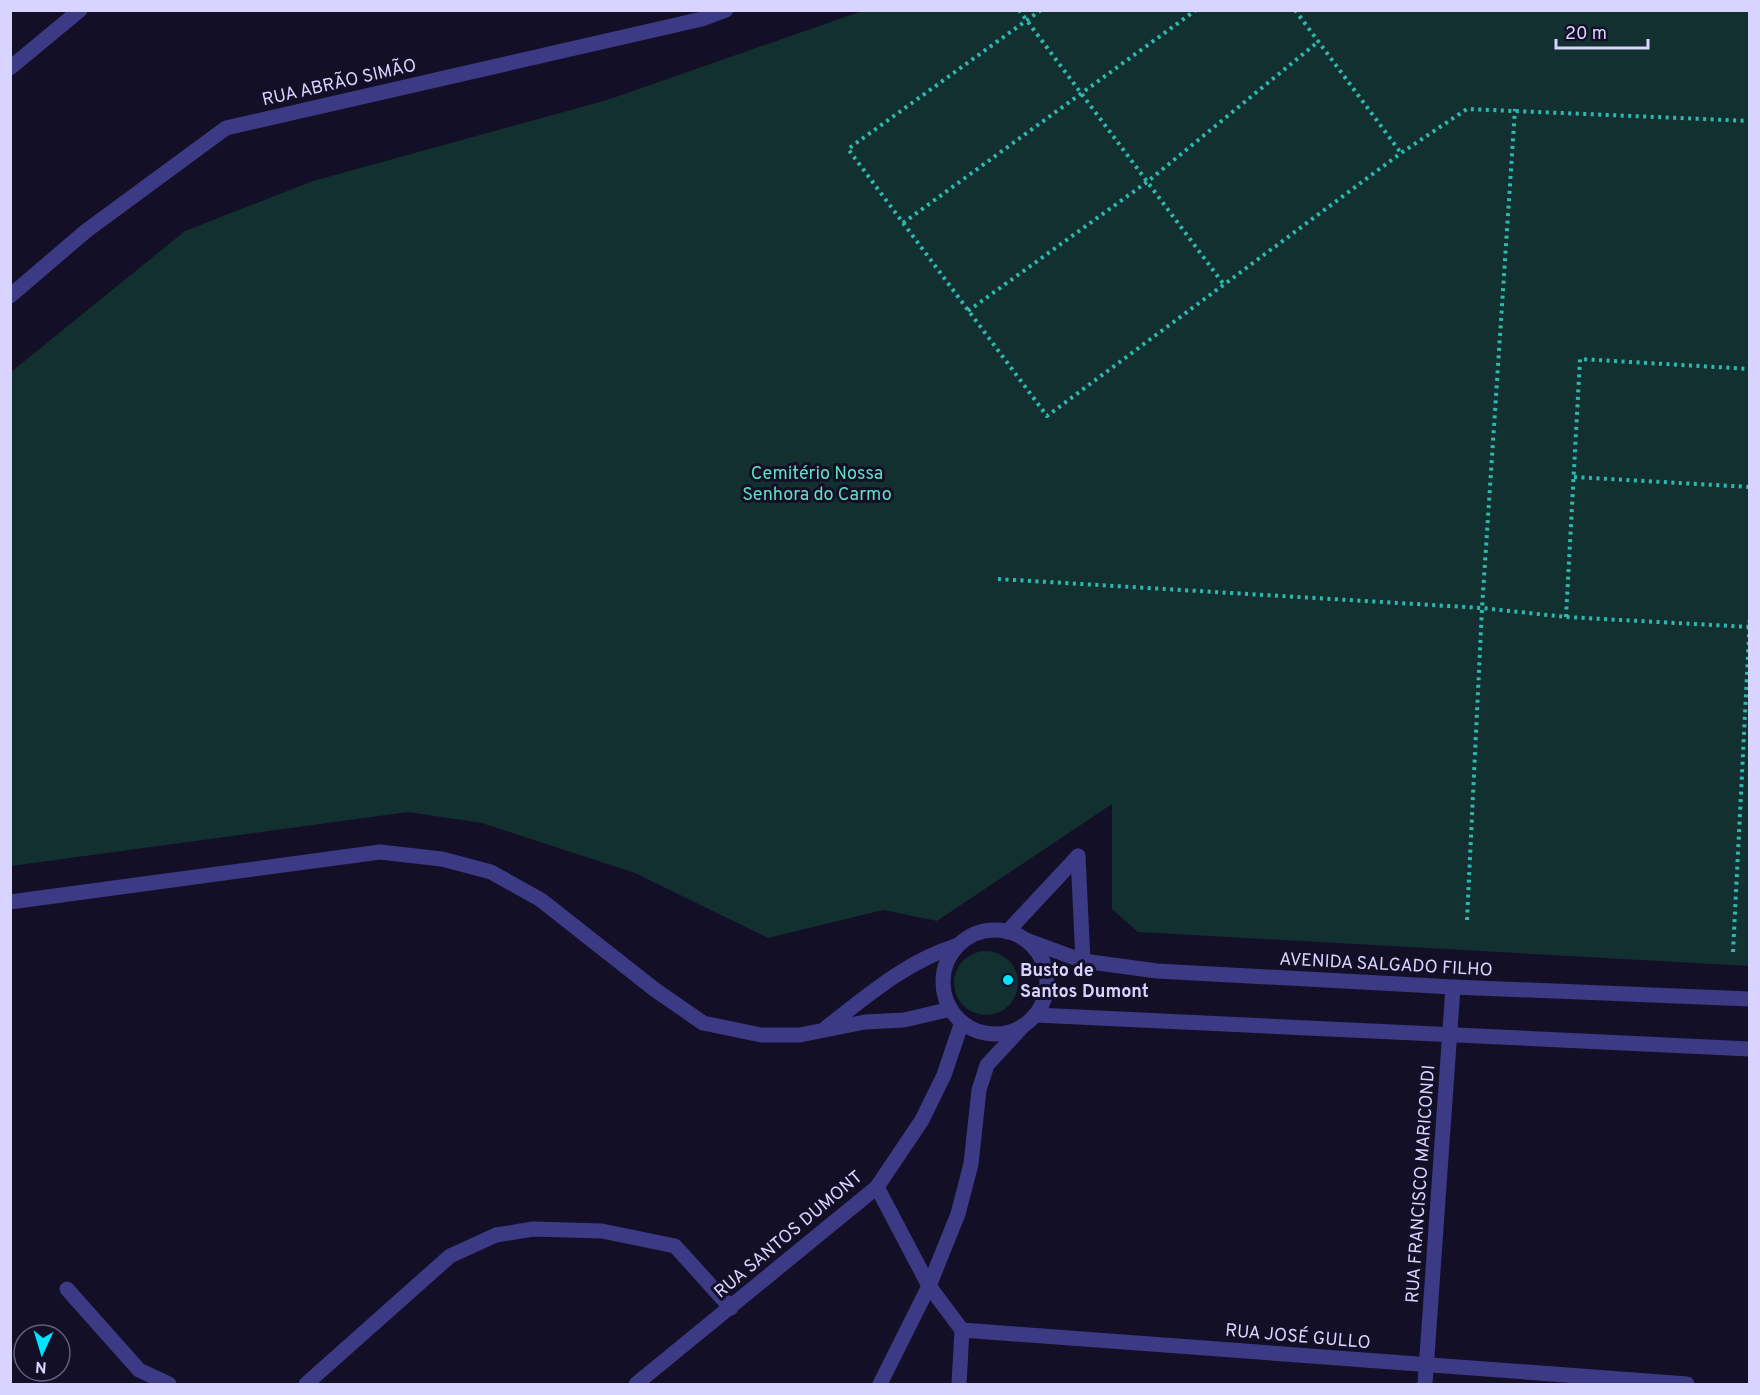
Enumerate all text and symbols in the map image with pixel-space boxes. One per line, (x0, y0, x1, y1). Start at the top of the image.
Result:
scale bar (1556, 12, 1648, 50)
text: 20 m (1565, 23, 1607, 46)
street label: RUA ABRÃO SIMÃO (259, 53, 419, 112)
park label: Cemitério Nossa Senhora do Carmo (742, 463, 892, 507)
street label: AVENIDA SALGADO FILHO (1279, 948, 1493, 983)
place label: Busto de Santos Dumont (1020, 960, 1149, 1004)
marker: Busto de Santos Dumont (1001, 973, 1015, 987)
street label: RUA FRANCISCO MARICONDI (1402, 1064, 1441, 1304)
street label: RUA SANTOS DUMONT (710, 1166, 868, 1304)
street label: RUA JOSÉ GULLO (1224, 1318, 1372, 1355)
north arrow (12, 1323, 72, 1383)
text: N (35, 1356, 48, 1376)

